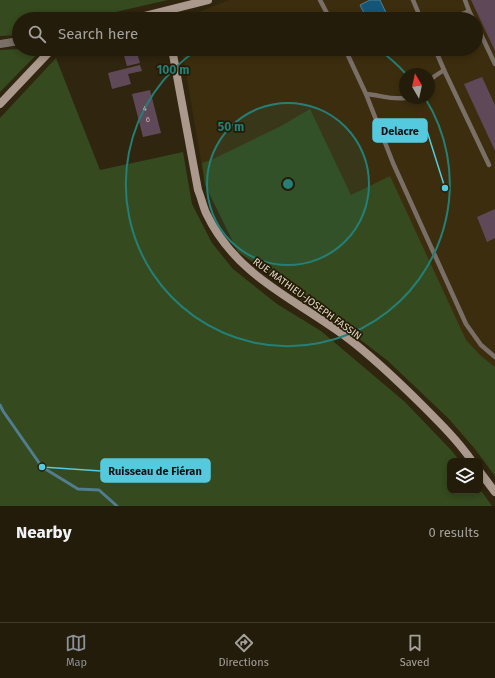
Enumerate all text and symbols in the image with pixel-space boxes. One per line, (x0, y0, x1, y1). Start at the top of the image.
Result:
search box (12, 12, 483, 56)
icon: search (26, 23, 48, 45)
text: Search here (58, 25, 138, 43)
text: 100 m (157, 63, 189, 77)
north arrow (399, 68, 435, 104)
house number: 4 (143, 104, 148, 113)
house number: 6 (146, 115, 150, 124)
callout: Delacre (373, 119, 427, 142)
text: 50 m (218, 120, 244, 134)
text: Delacre (381, 125, 419, 138)
centre of rings (281, 177, 295, 191)
street label: RUE MATHIEU-JOSEPH FASSIN (250, 256, 364, 342)
map controls (447, 458, 483, 494)
button: layers (447, 458, 483, 494)
callout: Ruisseau de Fiéran (101, 459, 210, 482)
text: Ruisseau de Fiéran (108, 465, 202, 478)
text: Nearby (16, 522, 71, 543)
text: 0 results (428, 525, 479, 540)
tab: Map (65, 632, 87, 669)
tab: Directions (218, 632, 269, 669)
tab: Saved (400, 632, 430, 669)

